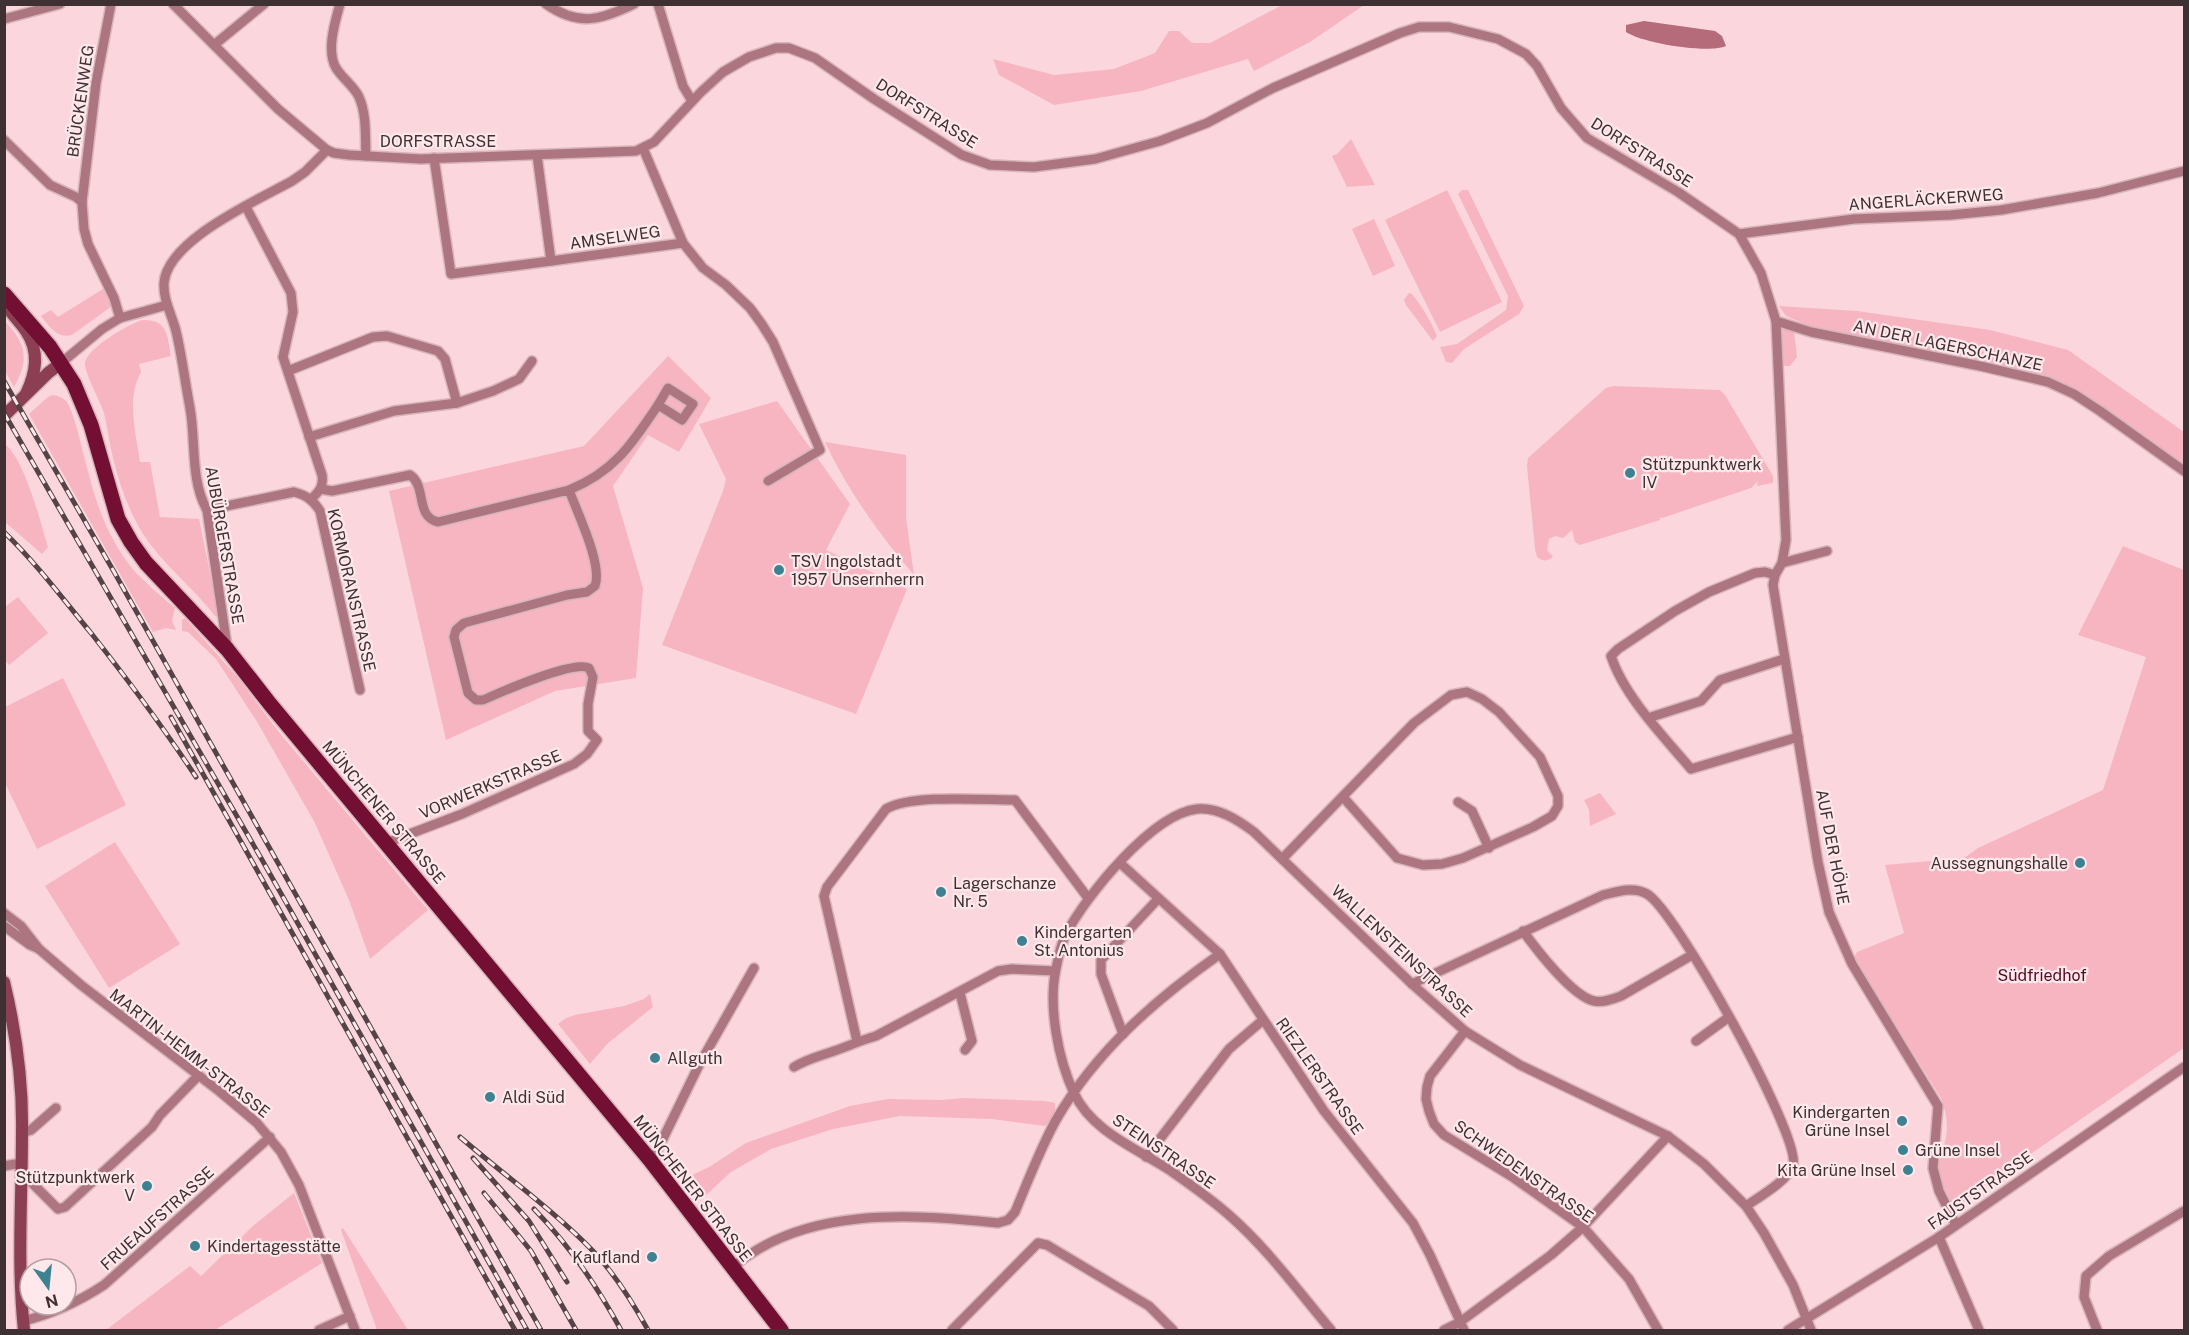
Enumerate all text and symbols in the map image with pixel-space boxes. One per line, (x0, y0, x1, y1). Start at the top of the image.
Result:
street label: BRÜCKENWEG (62, 43, 98, 159)
street label: DORFSTRASSE (872, 75, 981, 152)
street label: DORFSTRASSE (1587, 114, 1696, 191)
street label: DORFSTRASSE (380, 132, 496, 151)
street label: ANGERLÄCKERWEG (1848, 184, 2004, 214)
street label: AMSELWEG (569, 222, 662, 253)
street label: AN DER LAGERSCHANZE (1852, 316, 2044, 375)
place label: Stützpunktwerk IV (1642, 455, 1761, 492)
street label: AUBÜRGERSTRASSE (201, 464, 249, 626)
marker: Stützpunktwerk IV (1623, 466, 1637, 480)
street label: KORMORANSTRASSE (323, 507, 380, 674)
place label: TSV Ingolstadt 1957 Unsernherrn (791, 552, 924, 589)
marker: TSV Ingolstadt 1957 Unsernherrn (772, 563, 786, 577)
street label: MÜNCHENER STRASSE (318, 736, 450, 888)
street label: VORWERKSTRASSE (416, 746, 564, 823)
street label: AUF DER HÖHE (1812, 787, 1854, 907)
place label: Aussegnungshalle (1931, 854, 2068, 873)
marker: Aussegnungshalle (2073, 856, 2087, 870)
place label: Lagerschanze Nr. 5 (953, 874, 1056, 911)
street label: WALLENSTEINSTRASSE (1327, 881, 1476, 1022)
marker: Lagerschanze Nr. 5 (934, 885, 948, 899)
place label: Kindergarten St. Antonius (1034, 923, 1132, 960)
marker: Kindergarten St. Antonius (1015, 934, 1029, 948)
park label: Südfriedhof (1997, 966, 2087, 985)
street label: MARTIN-HEMM-STRASSE (106, 985, 274, 1122)
street label: RIEZLERSTRASSE (1272, 1014, 1367, 1139)
place label: Allguth (667, 1049, 722, 1068)
marker: Allguth (648, 1051, 662, 1065)
place label: Aldi Süd (502, 1088, 565, 1107)
marker: Aldi Süd (483, 1090, 497, 1104)
place label: Kindergarten Grüne Insel (1792, 1103, 1890, 1140)
street label: STEINSTRASSE (1109, 1110, 1219, 1193)
street label: MÜNCHENER STRASSE (629, 1111, 757, 1265)
marker: Kindergarten Grüne Insel (1895, 1114, 1909, 1128)
street label: SCHWEDENSTRASSE (1450, 1116, 1597, 1227)
place label: Grüne Insel (1915, 1141, 2000, 1160)
marker: Grüne Insel (1896, 1143, 1910, 1157)
street label: FAUSTSTRASSE (1924, 1147, 2036, 1234)
place label: Kita Grüne Insel (1777, 1161, 1896, 1180)
street label: FRUEAUFSTRASSE (97, 1163, 218, 1274)
marker: Kita Grüne Insel (1901, 1163, 1915, 1177)
place label: Stützpunktwerk V (16, 1168, 135, 1205)
marker: Stützpunktwerk V (140, 1179, 154, 1193)
place label: Kindertagesstätte (207, 1237, 341, 1256)
marker: Kindertagesstätte (188, 1239, 202, 1253)
place label: Kaufland (572, 1248, 640, 1267)
marker: Kaufland (645, 1250, 659, 1264)
north arrow (18, 1257, 78, 1317)
text: N (43, 1290, 60, 1312)

